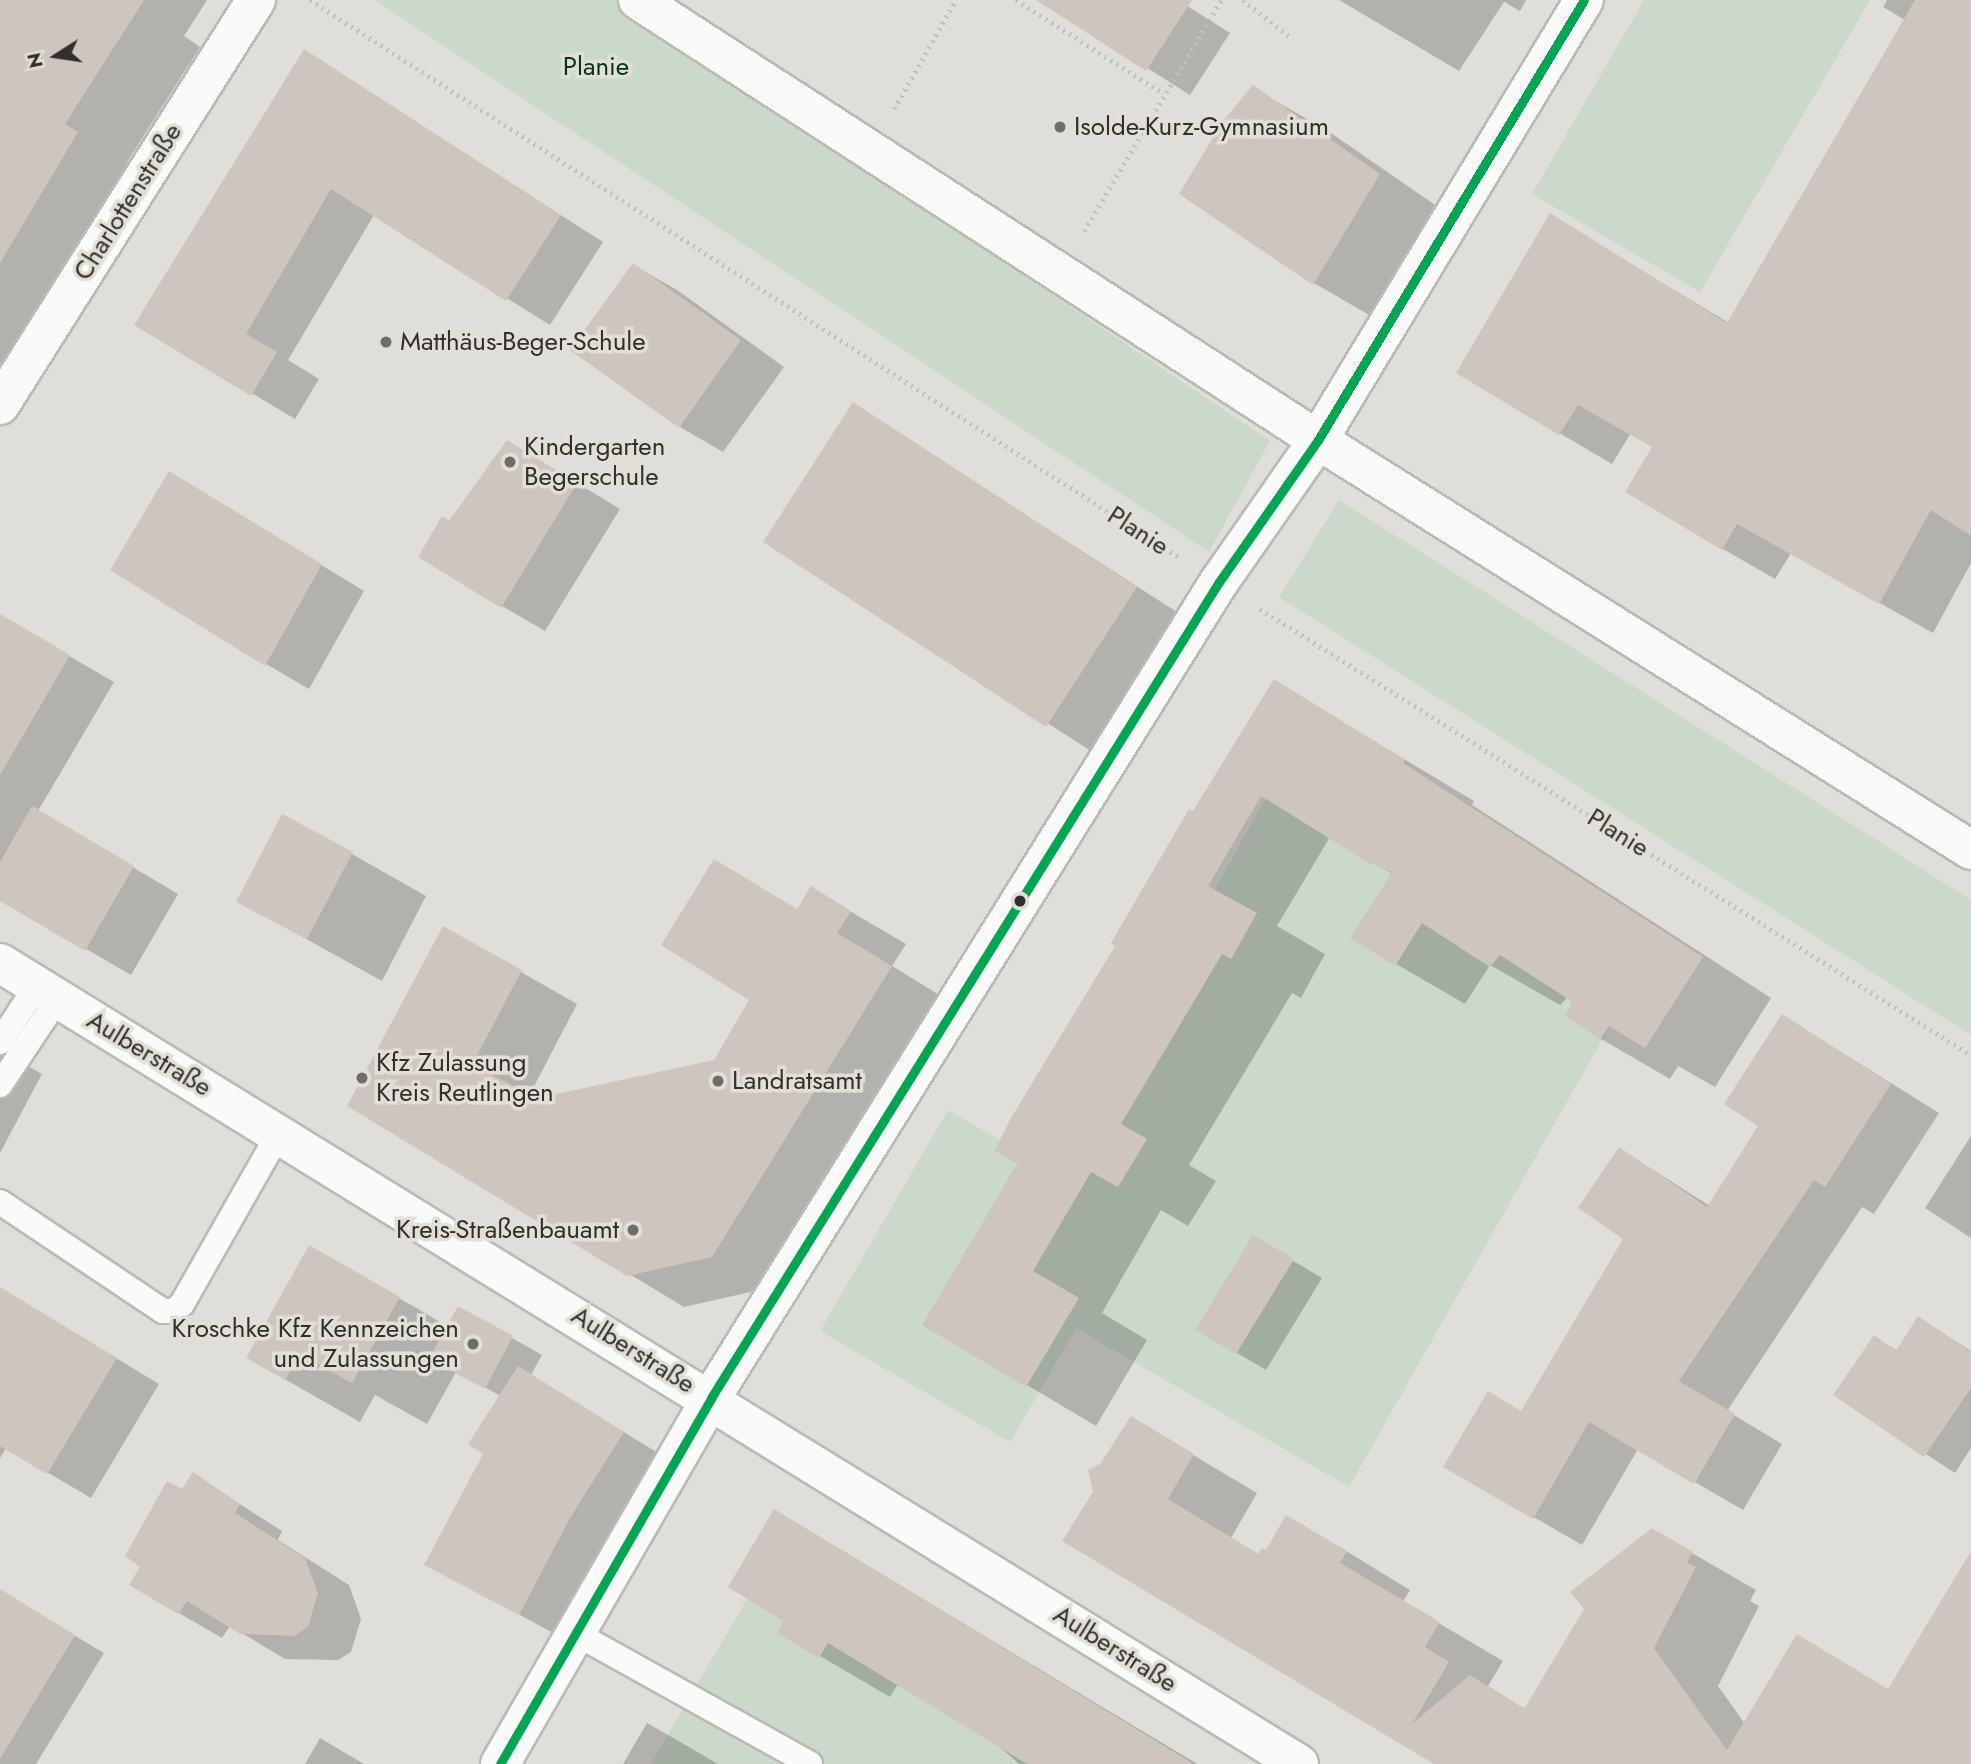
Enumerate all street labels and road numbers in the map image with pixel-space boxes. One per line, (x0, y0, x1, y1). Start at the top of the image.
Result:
street label: Charlottenstraße (67, 118, 189, 286)
street label: Planie (1102, 500, 1174, 562)
street label: Planie (1582, 802, 1654, 864)
street label: Aulberstraße (81, 1005, 217, 1103)
street label: Aulberstraße (566, 1300, 700, 1400)
street label: Aulberstraße (1048, 1599, 1182, 1699)

